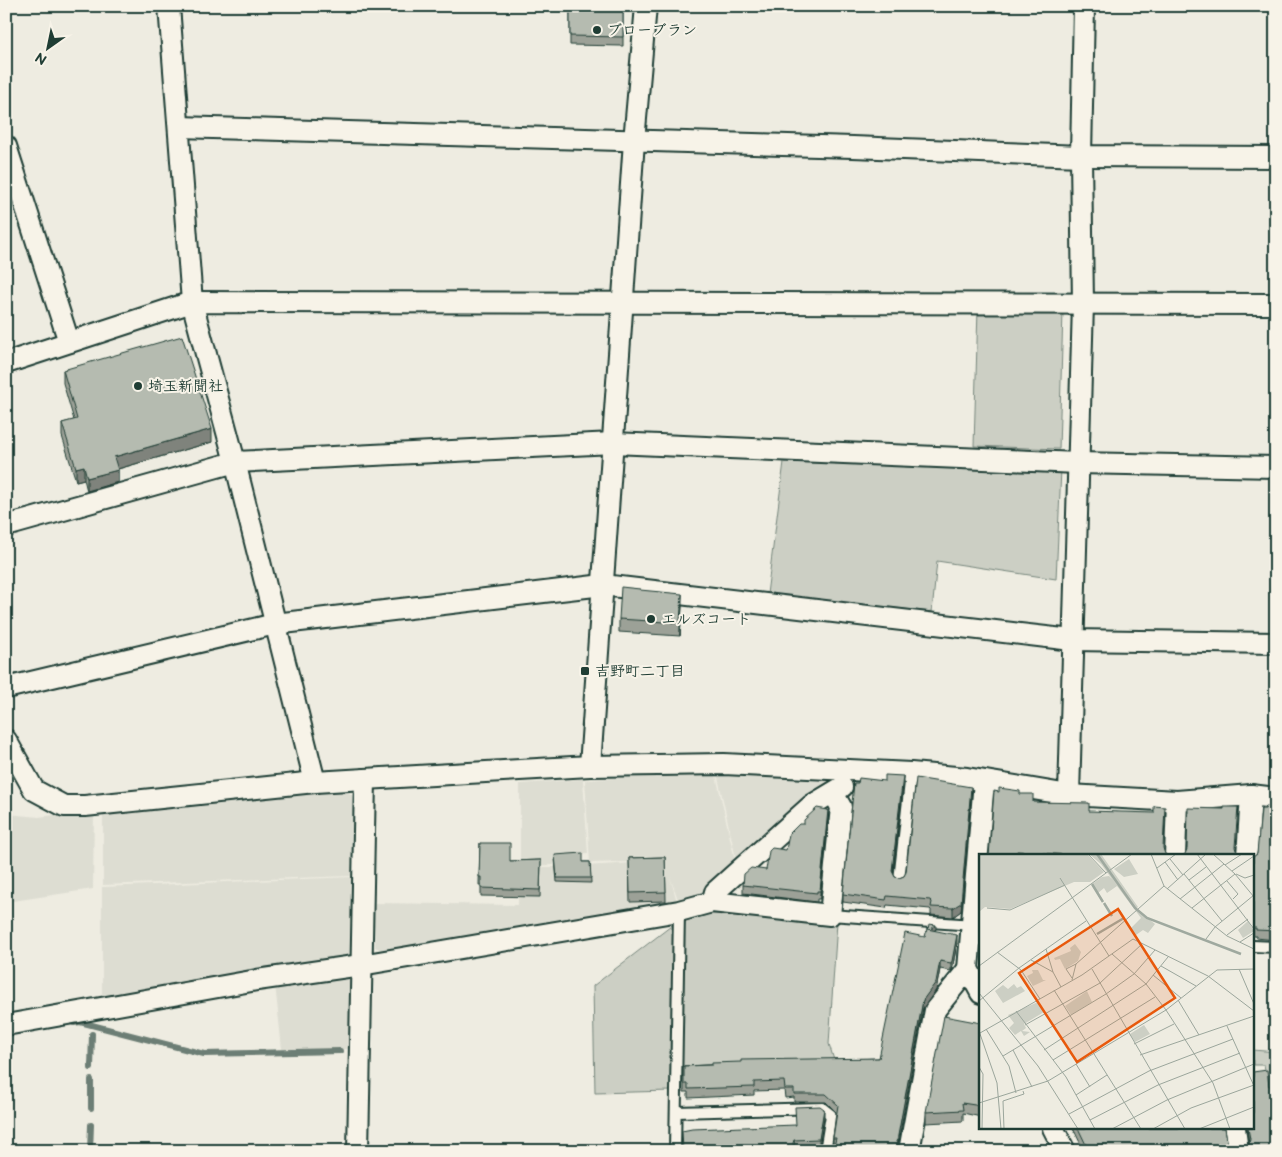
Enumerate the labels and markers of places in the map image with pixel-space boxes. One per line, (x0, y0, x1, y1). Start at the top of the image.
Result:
place label: ブローブラン (607, 21, 697, 40)
marker: ブローブラン (591, 24, 603, 36)
place label: 埼玉新聞社 (148, 377, 223, 396)
marker: 埼玉新聞社 (132, 380, 144, 392)
place label: エルズコート (661, 610, 751, 629)
marker: エルズコート (645, 613, 657, 625)
place label: 吉野町二丁目 (595, 662, 685, 681)
marker: 吉野町二丁目 (579, 665, 591, 677)

